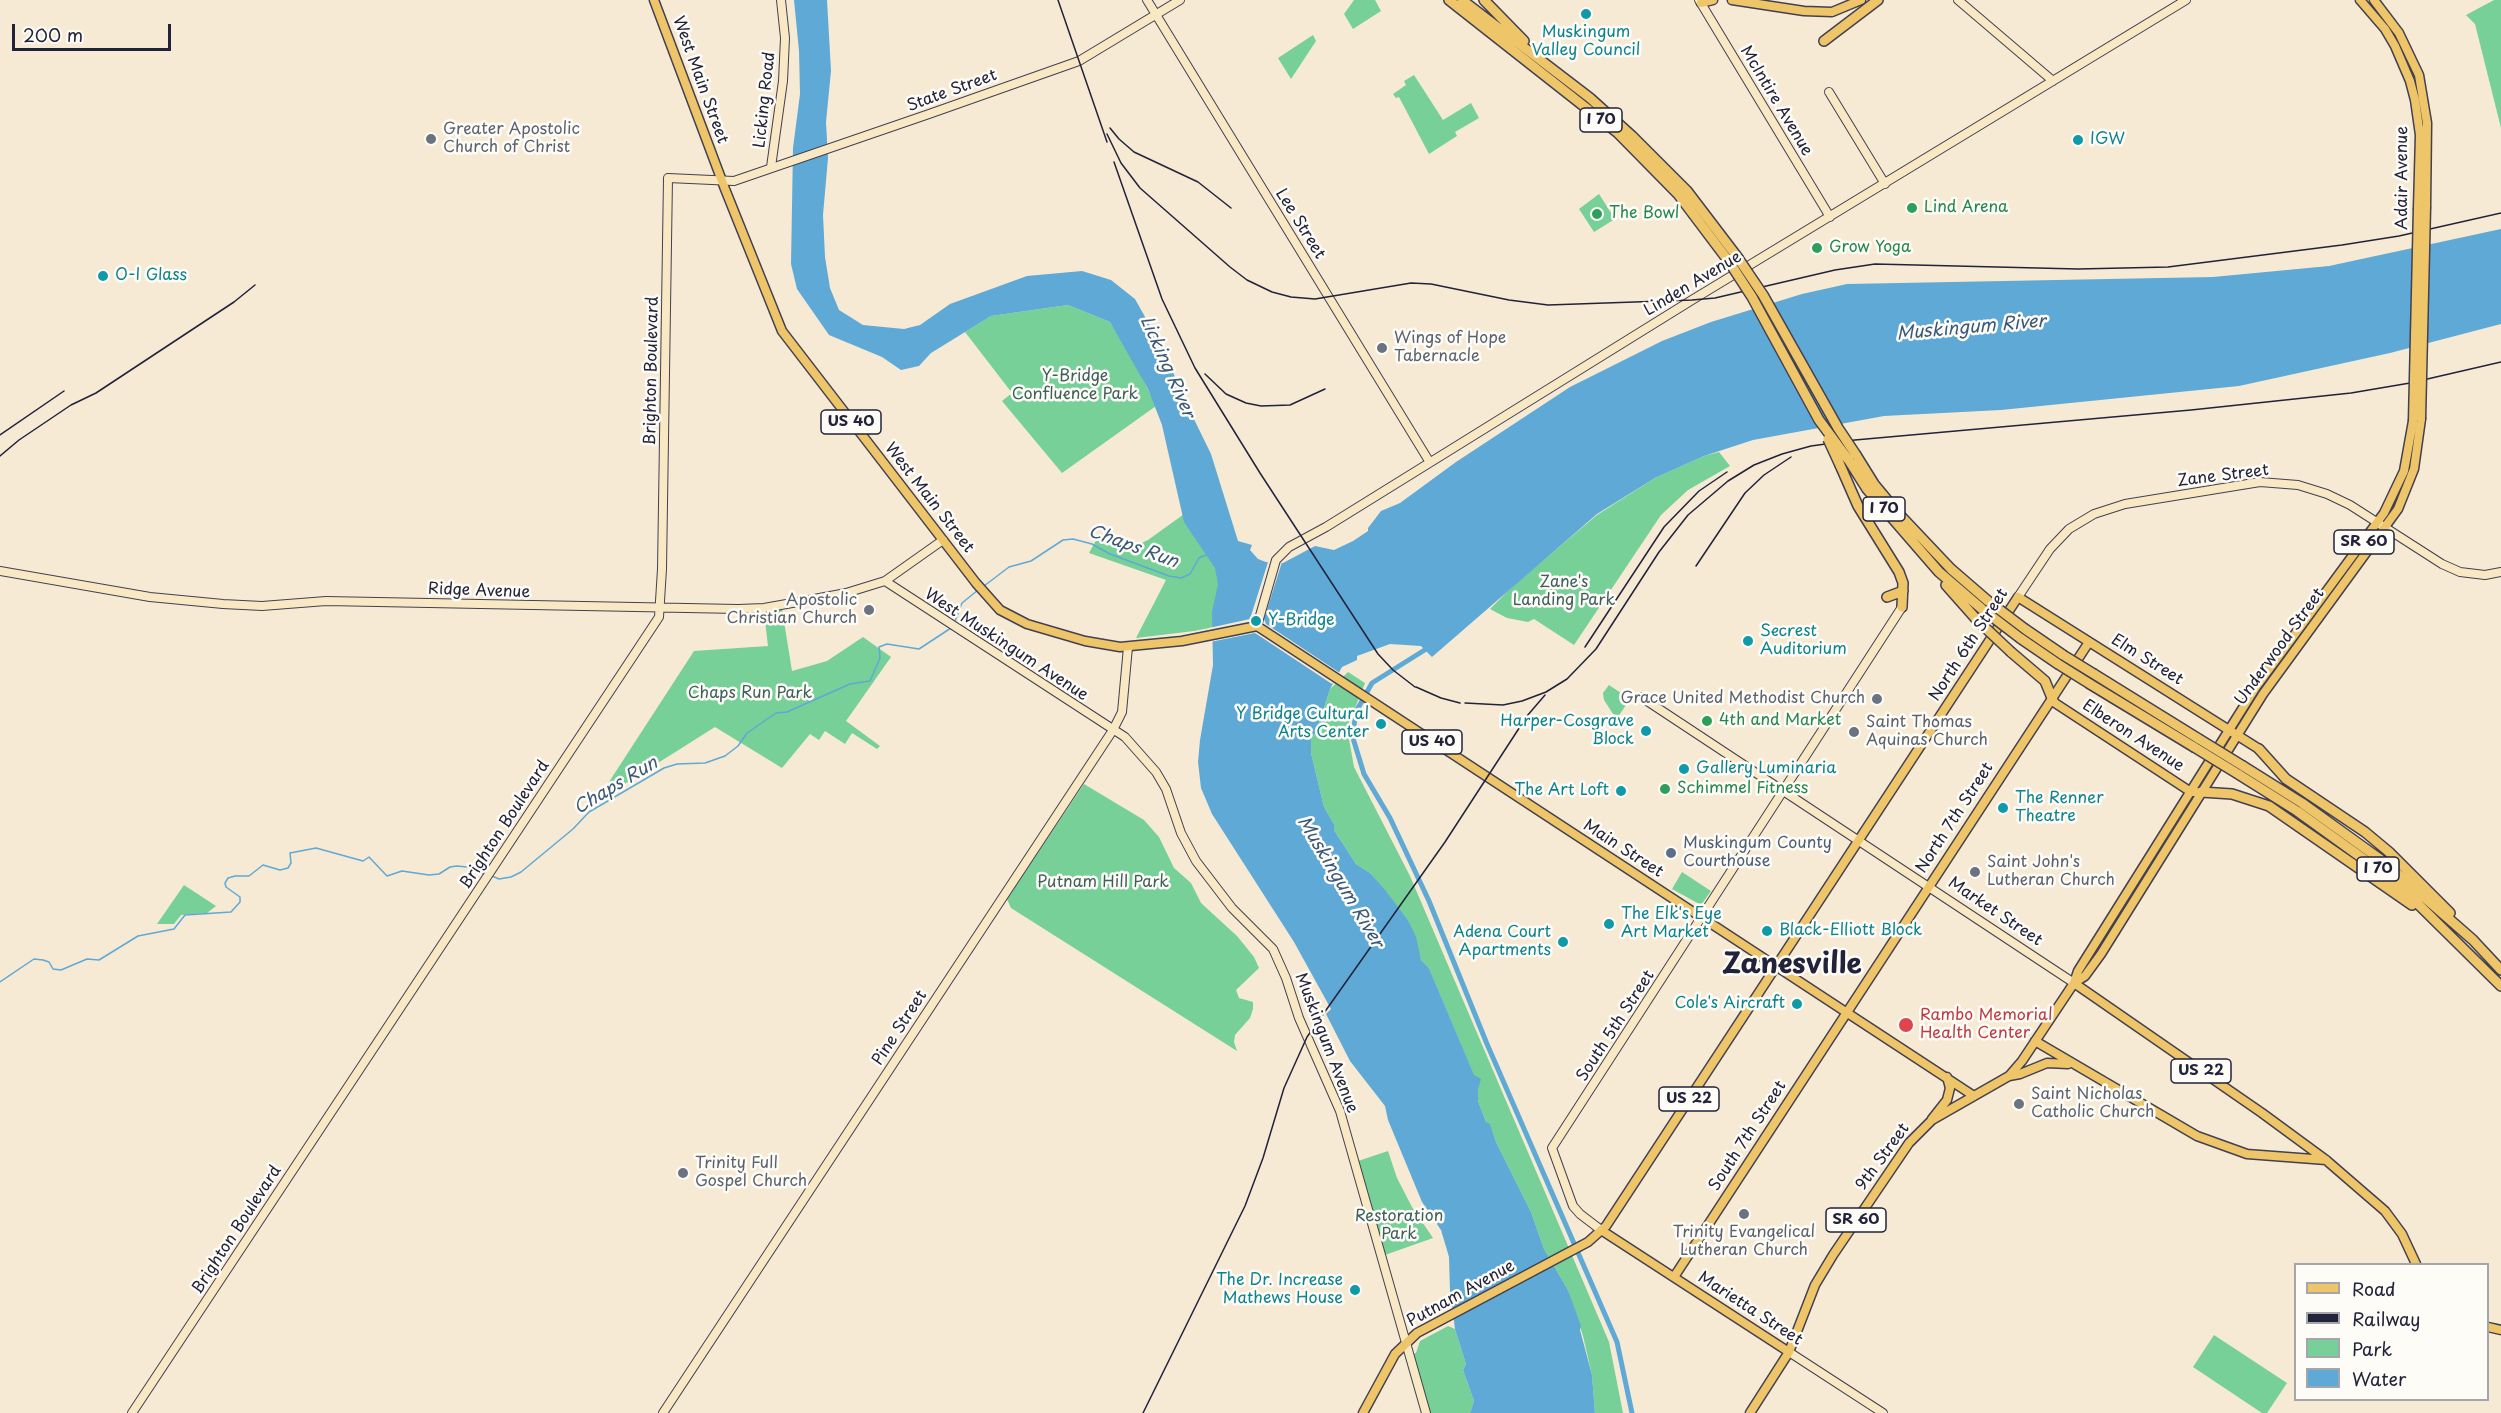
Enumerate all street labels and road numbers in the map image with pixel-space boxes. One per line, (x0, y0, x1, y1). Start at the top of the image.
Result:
street label: West Main Street (668, 14, 732, 146)
street label: McIntire Avenue (1736, 43, 1816, 159)
street label: Licking Road (750, 51, 780, 149)
street label: State Street (904, 66, 1000, 116)
road number: I 70 (1580, 108, 1622, 132)
street label: Adair Avenue (2393, 126, 2413, 230)
street label: Lee Street (1271, 185, 1329, 263)
street label: Linden Avenue (1641, 247, 1745, 321)
street label: Brighton Boulevard (641, 296, 663, 446)
road number: US 40 (821, 410, 881, 434)
street label: West Main Street (880, 439, 978, 557)
street label: Zane Street (2176, 461, 2270, 491)
road number: I 70 (1863, 497, 1905, 521)
road number: SR 60 (2334, 530, 2394, 554)
street label: Ridge Avenue (428, 580, 530, 602)
street label: West Muskingum Avenue (921, 585, 1091, 705)
street label: North 6th Street (1925, 585, 2013, 705)
street label: Underwood Street (2231, 585, 2329, 709)
street label: Elm Street (2107, 630, 2187, 690)
street label: Elberon Avenue (2079, 696, 2187, 776)
road number: US 40 (1402, 730, 1462, 754)
street label: Brighton Boulevard (456, 757, 554, 893)
street label: North 7th Street (1912, 759, 1998, 877)
street label: Main Street (1579, 816, 1667, 882)
road number: I 70 (2357, 857, 2399, 881)
street label: Market Street (1944, 874, 2046, 950)
street label: South 5th Street (1573, 967, 1659, 1085)
street label: Muskingum Avenue (1290, 970, 1362, 1116)
street label: Pine Street (869, 987, 931, 1069)
road number: US 22 (2171, 1059, 2231, 1083)
street label: South 7th Street (1705, 1078, 1791, 1194)
road number: US 22 (1659, 1087, 1719, 1111)
street label: 9th Street (1852, 1120, 1914, 1194)
street label: Brighton Boulevard (188, 1162, 286, 1298)
road number: SR 60 (1826, 1208, 1886, 1232)
street label: Putnam Avenue (1404, 1256, 1518, 1332)
street label: Marietta Street (1694, 1268, 1806, 1350)

